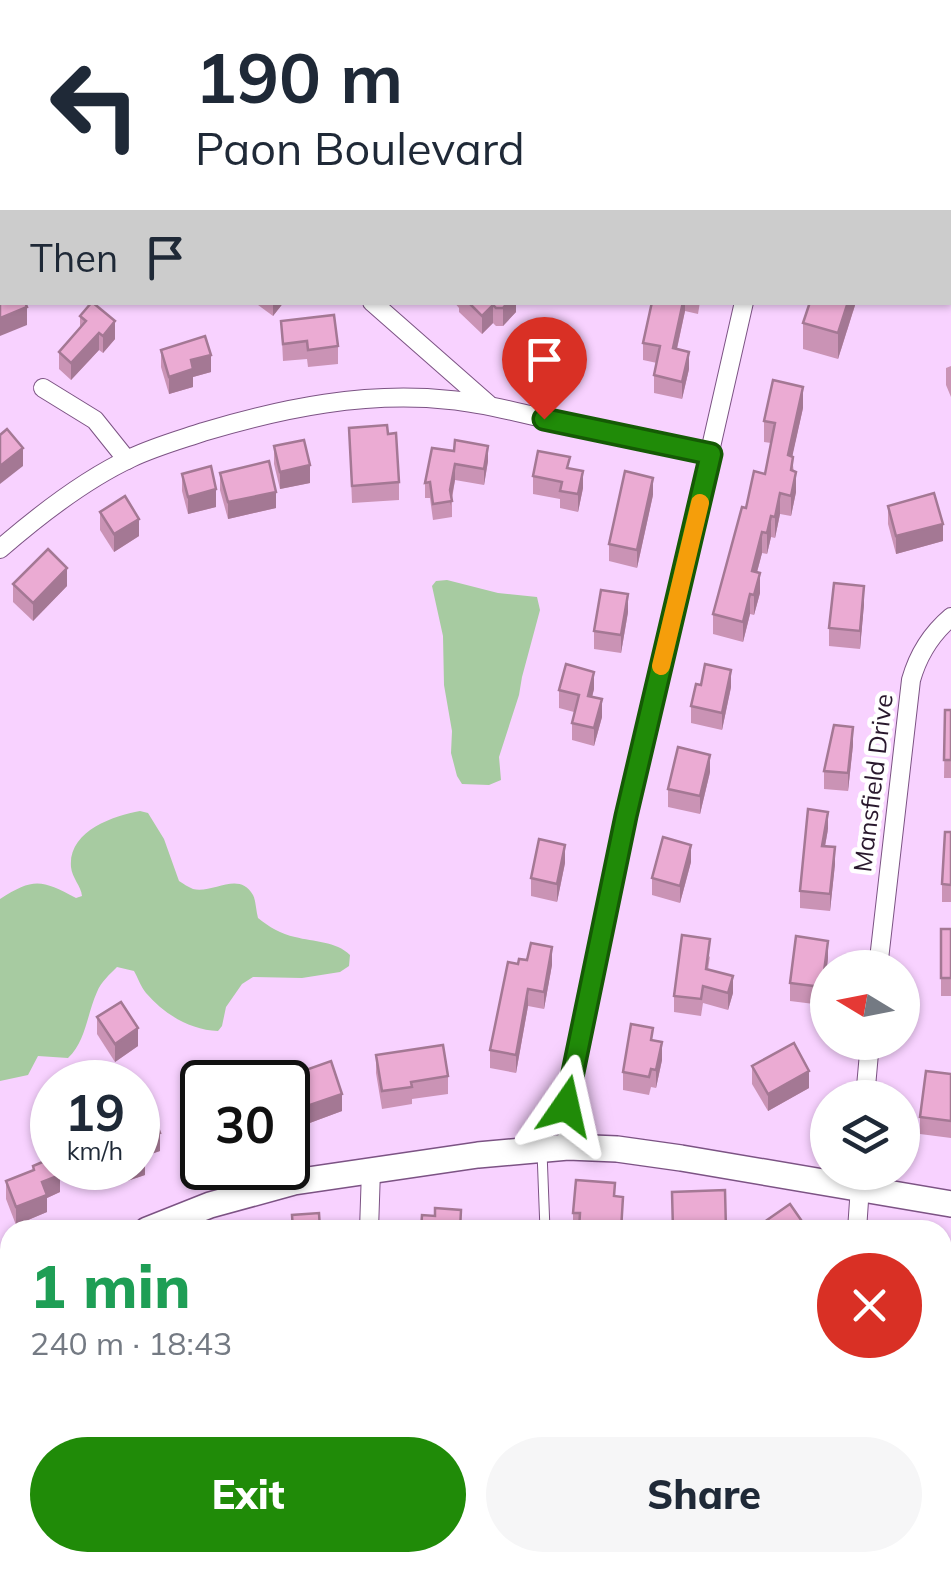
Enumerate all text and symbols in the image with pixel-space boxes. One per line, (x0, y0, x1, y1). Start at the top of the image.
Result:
text: 190 m (195, 33, 403, 121)
icon: left (30, 40, 160, 170)
text: Paon Boulevard (195, 120, 525, 176)
icon: arrive (138, 230, 193, 285)
text: Then (30, 234, 118, 282)
pin (502, 317, 587, 420)
icon: arrive (517, 332, 572, 387)
street label: Mansfield Drive (846, 692, 899, 874)
north arrow (810, 950, 920, 1060)
map controls (810, 950, 920, 1190)
position arrow (514, 1054, 618, 1158)
speed limit sign: 30 (180, 1060, 310, 1190)
button: layers (810, 1080, 920, 1190)
text: 19 (65, 1081, 125, 1144)
text: km/h (67, 1135, 123, 1166)
text: 1 min (30, 1248, 191, 1323)
button: close (817, 1253, 922, 1358)
text: 240 m · 18:43 (30, 1323, 232, 1363)
button: Exit (30, 1437, 466, 1552)
button: Share (486, 1437, 922, 1552)

